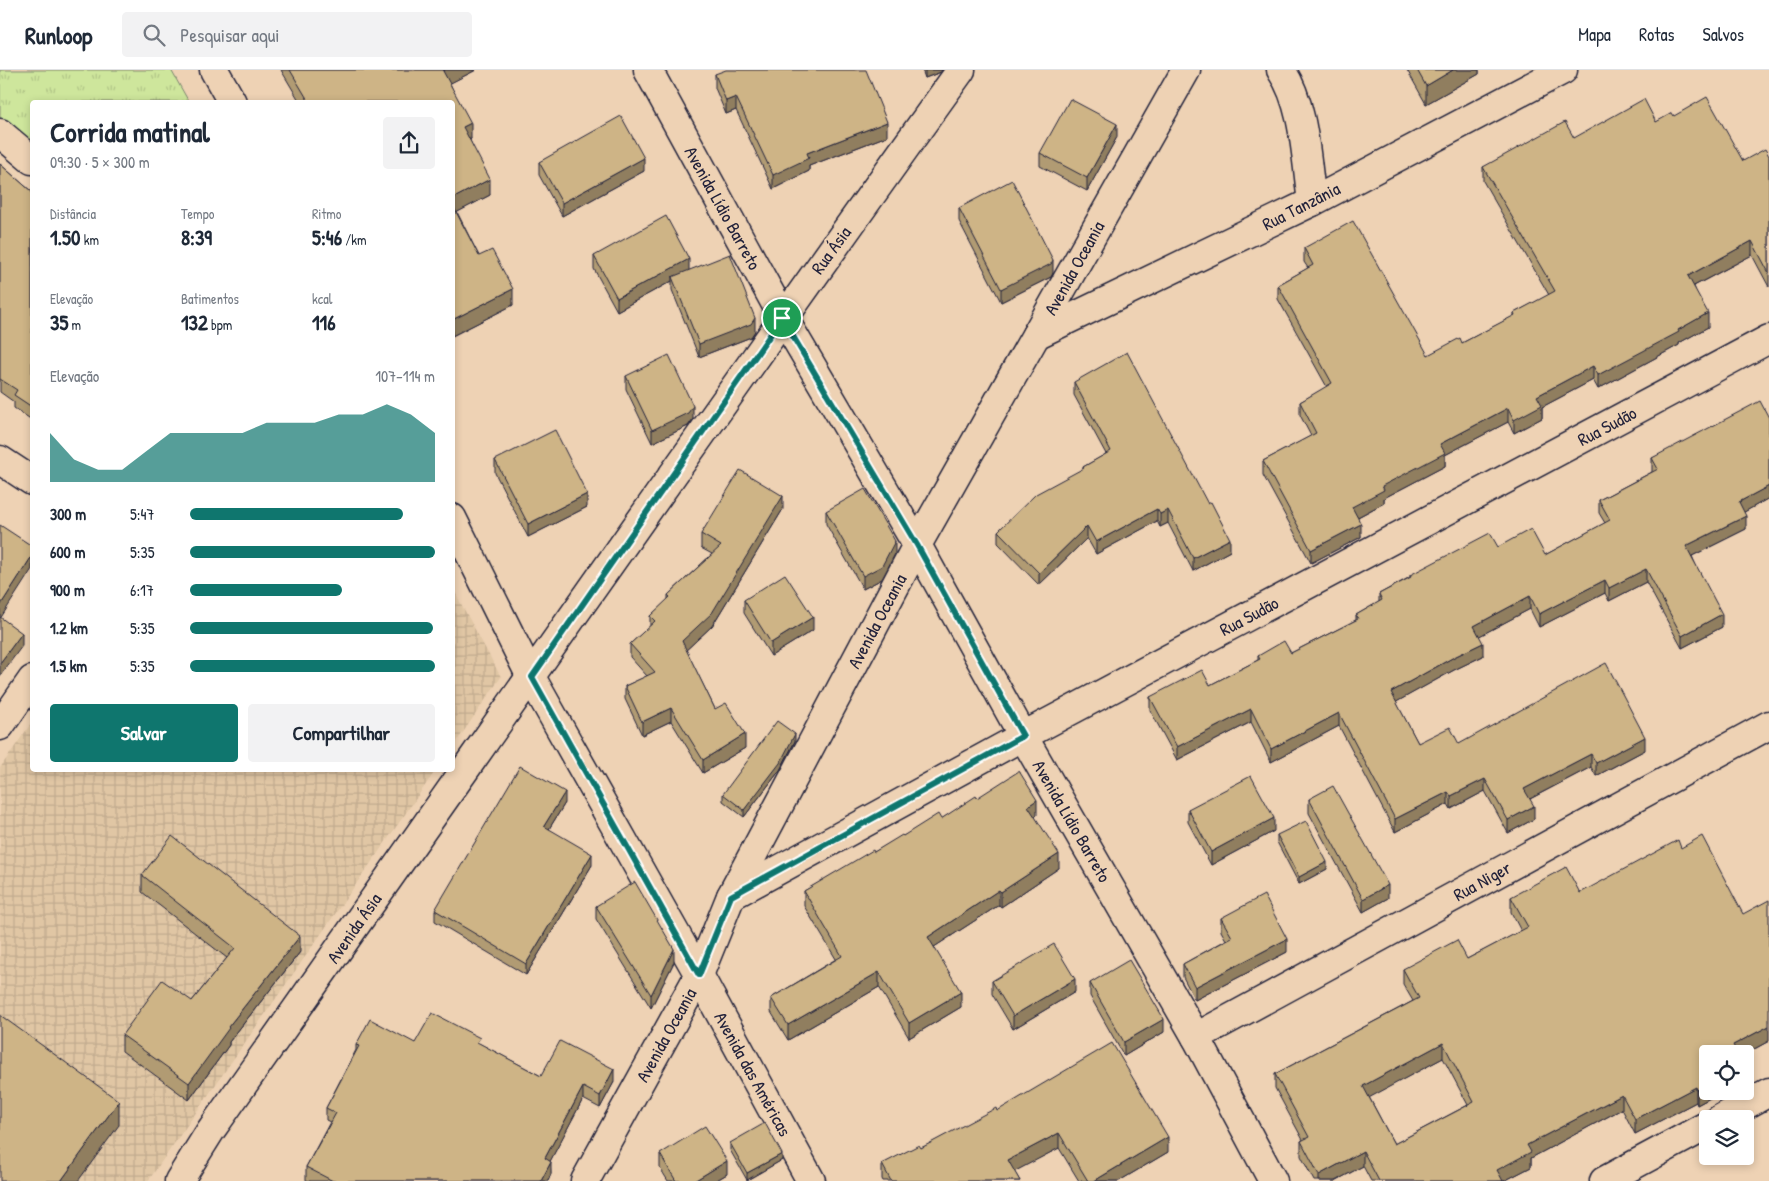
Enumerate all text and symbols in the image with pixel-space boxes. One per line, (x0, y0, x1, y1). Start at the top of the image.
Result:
search box (122, 12, 472, 57)
text: Runloop (25, 19, 92, 51)
icon: search (140, 21, 168, 49)
text: Pesquisar aqui (180, 22, 280, 48)
text: Mapa (1578, 22, 1611, 47)
text: Rotas (1639, 22, 1675, 47)
text: Salvos (1703, 22, 1744, 47)
text: Corrida matinal (50, 113, 210, 151)
button: share (383, 117, 435, 169)
street label: Avenida Lídio Barreto (679, 142, 767, 274)
text: 09:30 · 5 × 300 m (50, 151, 150, 173)
street label: Rua Tanzânia (1258, 176, 1344, 236)
text: Distância (50, 204, 96, 223)
text: Tempo (181, 204, 214, 223)
text: Ritmo (312, 204, 341, 223)
street label: Avenida Oceania (1038, 216, 1110, 320)
street label: Rua Ásia (805, 221, 857, 279)
text: 1.50 (50, 223, 80, 252)
text: 8:39 (181, 223, 212, 252)
text: 5:46 (312, 223, 342, 252)
text: km (80, 230, 99, 249)
text: /km (342, 230, 367, 249)
text: Elevação (50, 289, 93, 308)
text: Batimentos (181, 289, 239, 308)
text: kcal (312, 289, 332, 308)
pin (761, 297, 803, 339)
icon: arrive (768, 304, 796, 332)
text: 35 (50, 308, 68, 337)
text: 132 (181, 308, 208, 337)
text: 116 (312, 308, 336, 337)
text: m (68, 315, 81, 334)
text: bpm (208, 315, 232, 334)
text: Elevação (50, 365, 99, 387)
text: 107–114 m (375, 365, 435, 387)
street label: Rua Sudão (1573, 400, 1641, 452)
text: 300 m (50, 503, 86, 525)
text: 5:47 (130, 503, 154, 525)
text: 600 m (50, 541, 85, 563)
text: 5:35 (130, 541, 154, 563)
street label: Avenida Oceania (842, 569, 912, 673)
text: 900 m (50, 579, 85, 601)
text: 6:17 (130, 579, 154, 601)
street label: Rua Sudão (1215, 590, 1283, 642)
text: 1.2 km (50, 617, 88, 639)
text: 5:35 (130, 617, 154, 639)
text: 1.5 km (50, 655, 87, 677)
text: 5:35 (130, 655, 154, 677)
button: Salvar (50, 704, 238, 762)
button: Compartilhar (248, 704, 435, 762)
street label: Avenida Lídio Barreto (1027, 755, 1117, 887)
street label: Rua Niger (1449, 855, 1515, 907)
street label: Avenida Ásia (321, 888, 387, 968)
street label: Avenida Oceania (630, 983, 702, 1087)
street label: Avenida das Américas (708, 1007, 798, 1141)
map controls (1699, 1045, 1754, 1165)
button: locate (1699, 1045, 1754, 1100)
button: layers (1699, 1110, 1754, 1165)

